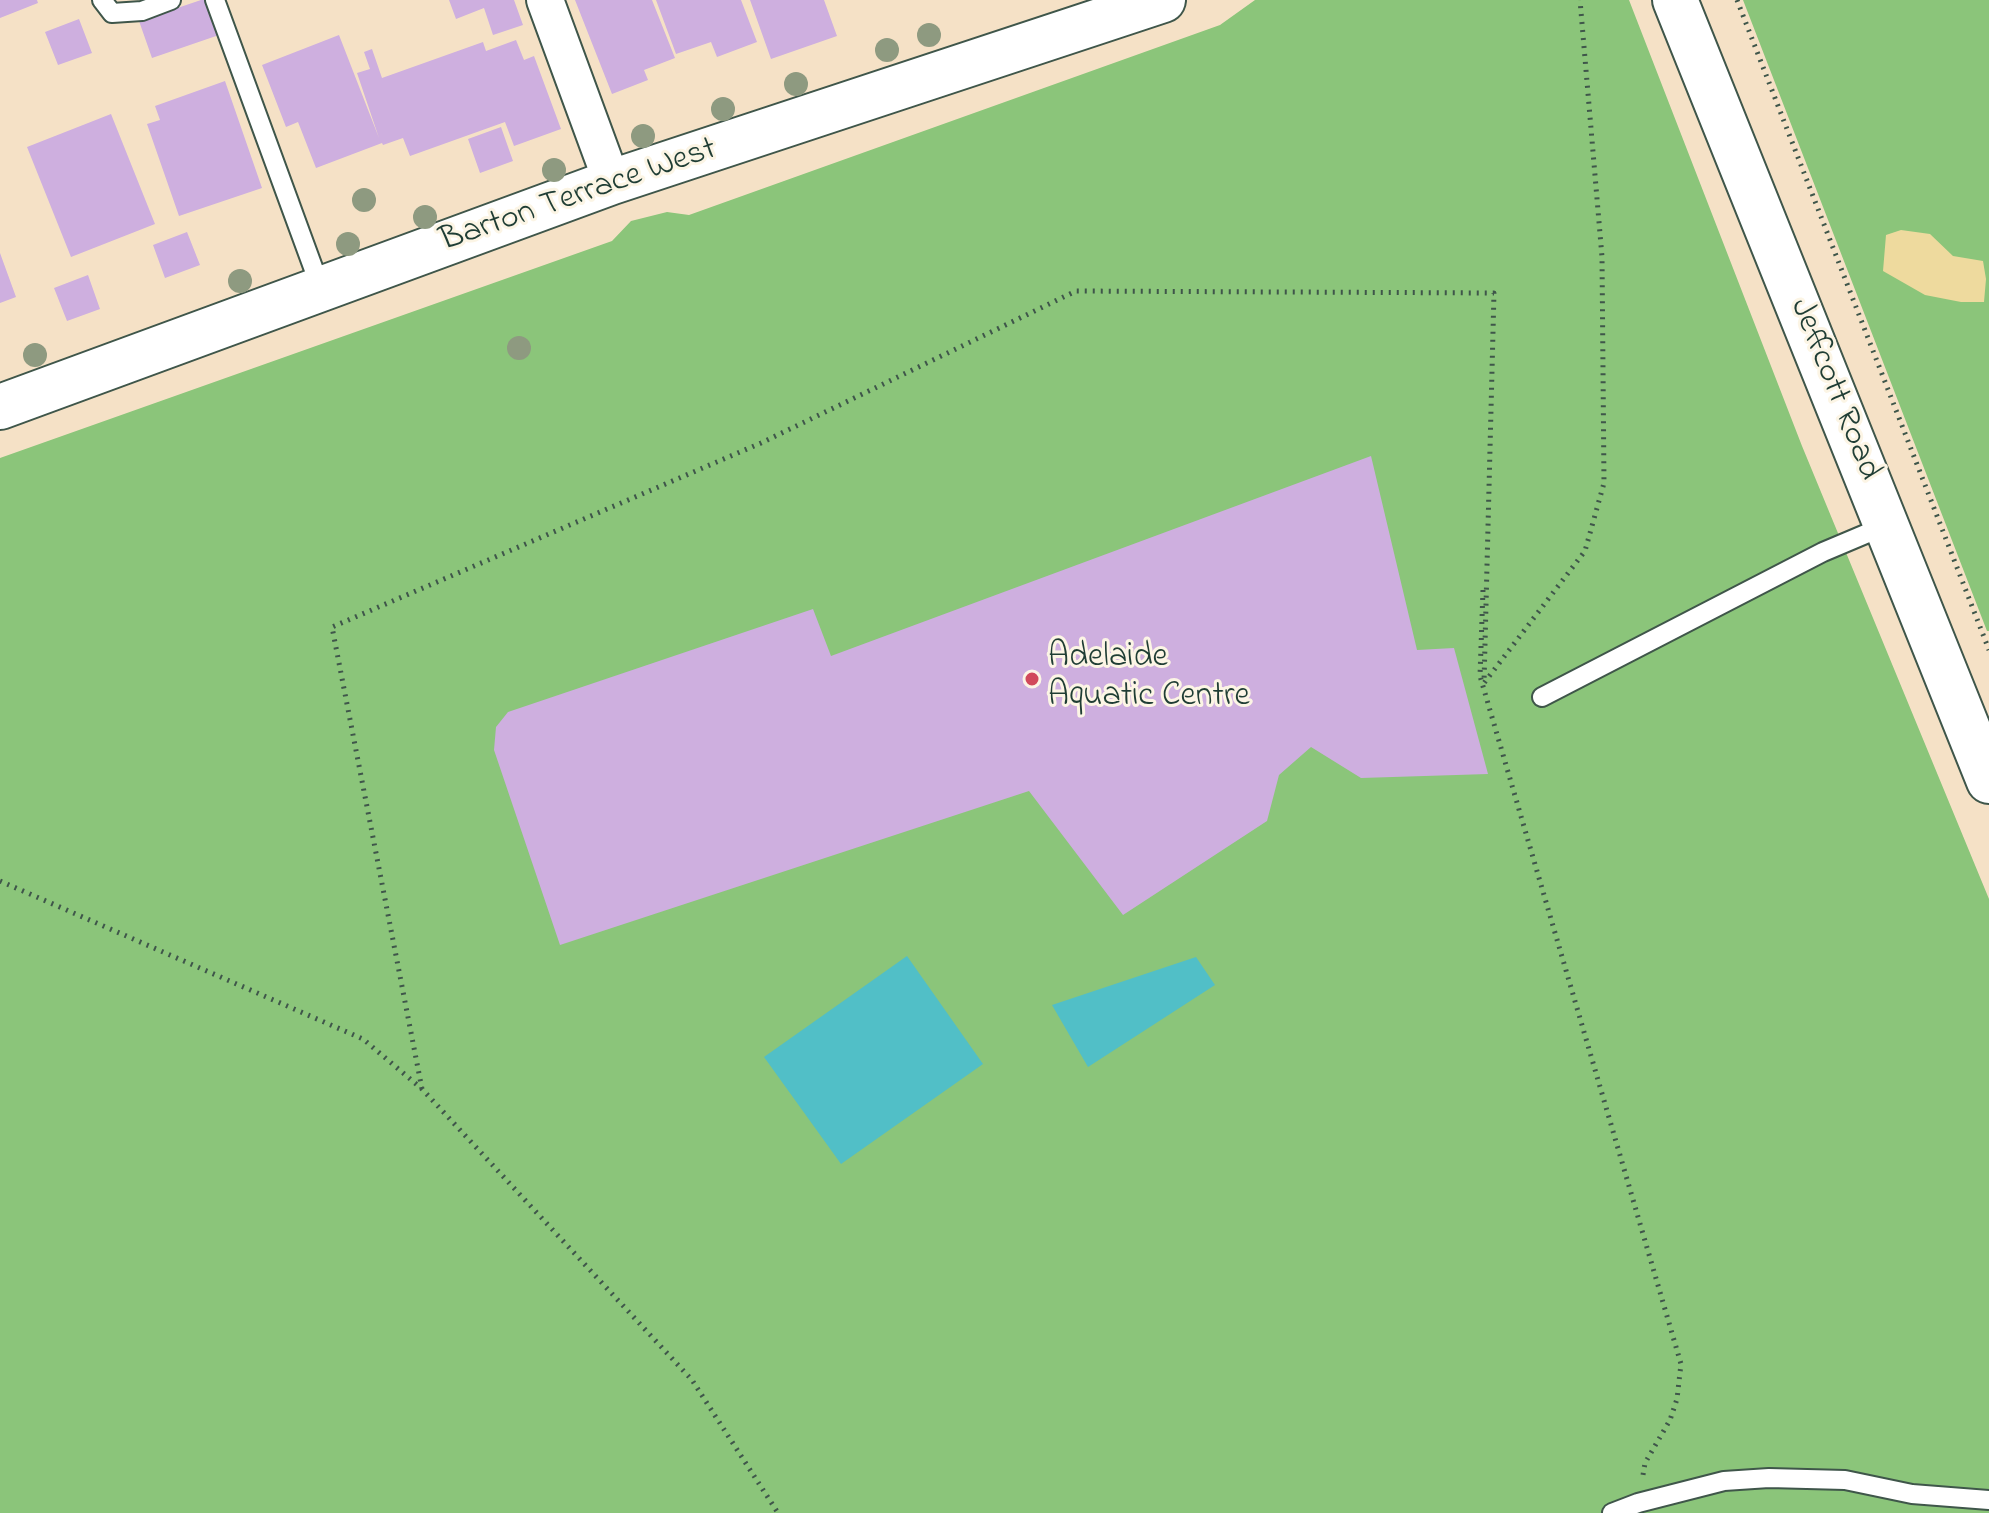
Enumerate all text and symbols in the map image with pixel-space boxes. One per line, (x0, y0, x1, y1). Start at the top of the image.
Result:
street label: Barton Terrace West (436, 131, 722, 263)
street label: Jeffcott Road (1778, 293, 1888, 487)
place label: Adelaide Aquatic Centre (1048, 639, 1250, 718)
marker: Adelaide Aquatic Centre (1023, 670, 1041, 688)

